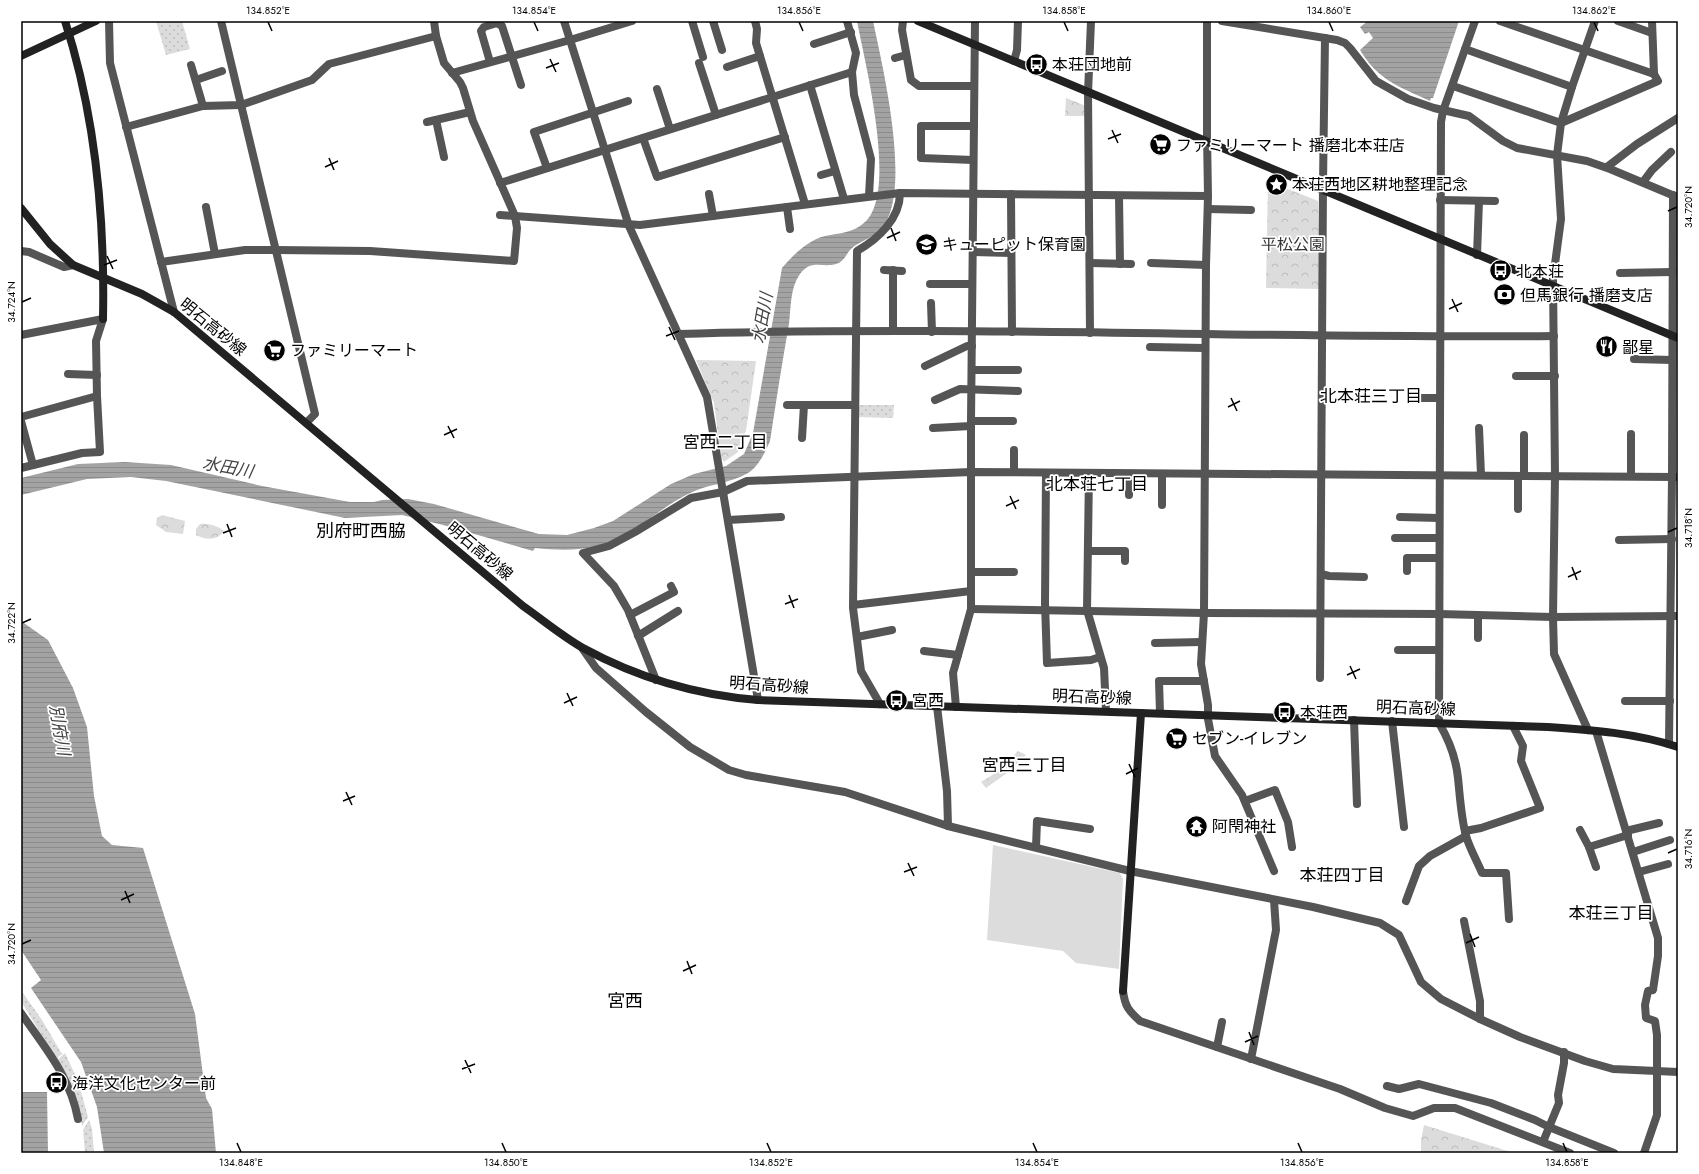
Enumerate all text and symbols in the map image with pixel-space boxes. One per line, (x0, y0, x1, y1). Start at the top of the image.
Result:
text: 134.852°E (246, 3, 290, 18)
text: 134.854°E (512, 3, 556, 18)
text: 134.856°E (777, 3, 821, 18)
text: 134.858°E (1042, 3, 1086, 18)
text: 134.860°E (1307, 3, 1351, 18)
text: 134.862°E (1572, 3, 1616, 18)
bus stop icon: 本荘団地前 (1024, 51, 1050, 77)
place label: 本荘団地前 (1052, 53, 1132, 76)
supermarket icon: ファミリーマート 播磨北本荘店 (1147, 132, 1173, 158)
place label: ファミリーマート 播磨北本荘店 (1176, 134, 1405, 157)
place icon: 本荘西地区耕地整理記念 (1264, 171, 1290, 197)
place label: 本荘西地区耕地整理記念 (1292, 173, 1468, 196)
text: 34.720°N (1681, 186, 1696, 228)
school or university icon: キューピット保育園 (913, 231, 939, 257)
place label: キューピット保育園 (942, 233, 1086, 256)
park label: 平松公園 (1261, 233, 1325, 256)
bus stop icon: 北本荘 (1487, 258, 1513, 284)
place label: 北本荘 (1516, 260, 1564, 283)
text: 34.724°N (4, 281, 19, 323)
bank icon: 但馬銀行 播磨支店 (1492, 282, 1518, 308)
place label: 但馬銀行 播磨支店 (1520, 284, 1653, 307)
water label: 水田川 (746, 289, 779, 345)
street label: 明石高砂線 (175, 293, 251, 361)
restaurant icon: 鄙星 (1593, 334, 1619, 360)
place label: 鄙星 (1622, 336, 1654, 359)
supermarket icon: ファミリーマート (261, 337, 287, 363)
place label: ファミリーマート (290, 339, 418, 362)
district label: 北本荘三丁目 (1320, 384, 1422, 408)
district label: 宮西二丁目 (683, 430, 768, 454)
water label: 水田川 (201, 451, 257, 484)
district label: 北本荘七丁目 (1046, 472, 1148, 496)
text: 34.718°N (1681, 508, 1696, 548)
street label: 明石高砂線 (442, 516, 518, 586)
district label: 別府町西脇 (316, 518, 406, 544)
text: 34.722°N (4, 602, 19, 644)
street label: 明石高砂線 (728, 671, 810, 699)
street label: 明石高砂線 (1052, 684, 1132, 710)
bus stop icon: 宮西 (884, 687, 910, 713)
place label: 宮西 (912, 689, 944, 712)
street label: 明石高砂線 (1376, 695, 1456, 721)
bus stop icon: 本荘西 (1271, 699, 1297, 725)
place label: 本荘西 (1300, 701, 1348, 724)
water label: 別府川 (44, 703, 77, 759)
supermarket icon: セブン-イレブン (1163, 725, 1189, 751)
place label: セブン-イレブン (1192, 727, 1307, 750)
district label: 宮西三丁目 (982, 753, 1067, 777)
temple icon: 阿閇神社 (1184, 813, 1210, 839)
place label: 阿閇神社 (1212, 815, 1276, 838)
text: 34.716°N (1681, 829, 1696, 869)
district label: 本荘四丁目 (1300, 863, 1385, 887)
district label: 本荘三丁目 (1569, 901, 1654, 925)
text: 34.720°N (4, 923, 19, 965)
district label: 宮西 (607, 988, 643, 1014)
bus stop icon: 海洋文化センター前 (43, 1070, 69, 1096)
place label: 海洋文化センター前 (72, 1072, 216, 1095)
text: 134.848°E (219, 1155, 263, 1170)
text: 134.850°E (484, 1155, 528, 1170)
text: 134.852°E (749, 1155, 793, 1170)
text: 134.854°E (1015, 1155, 1059, 1170)
text: 134.856°E (1280, 1155, 1324, 1170)
text: 134.858°E (1545, 1155, 1589, 1170)

